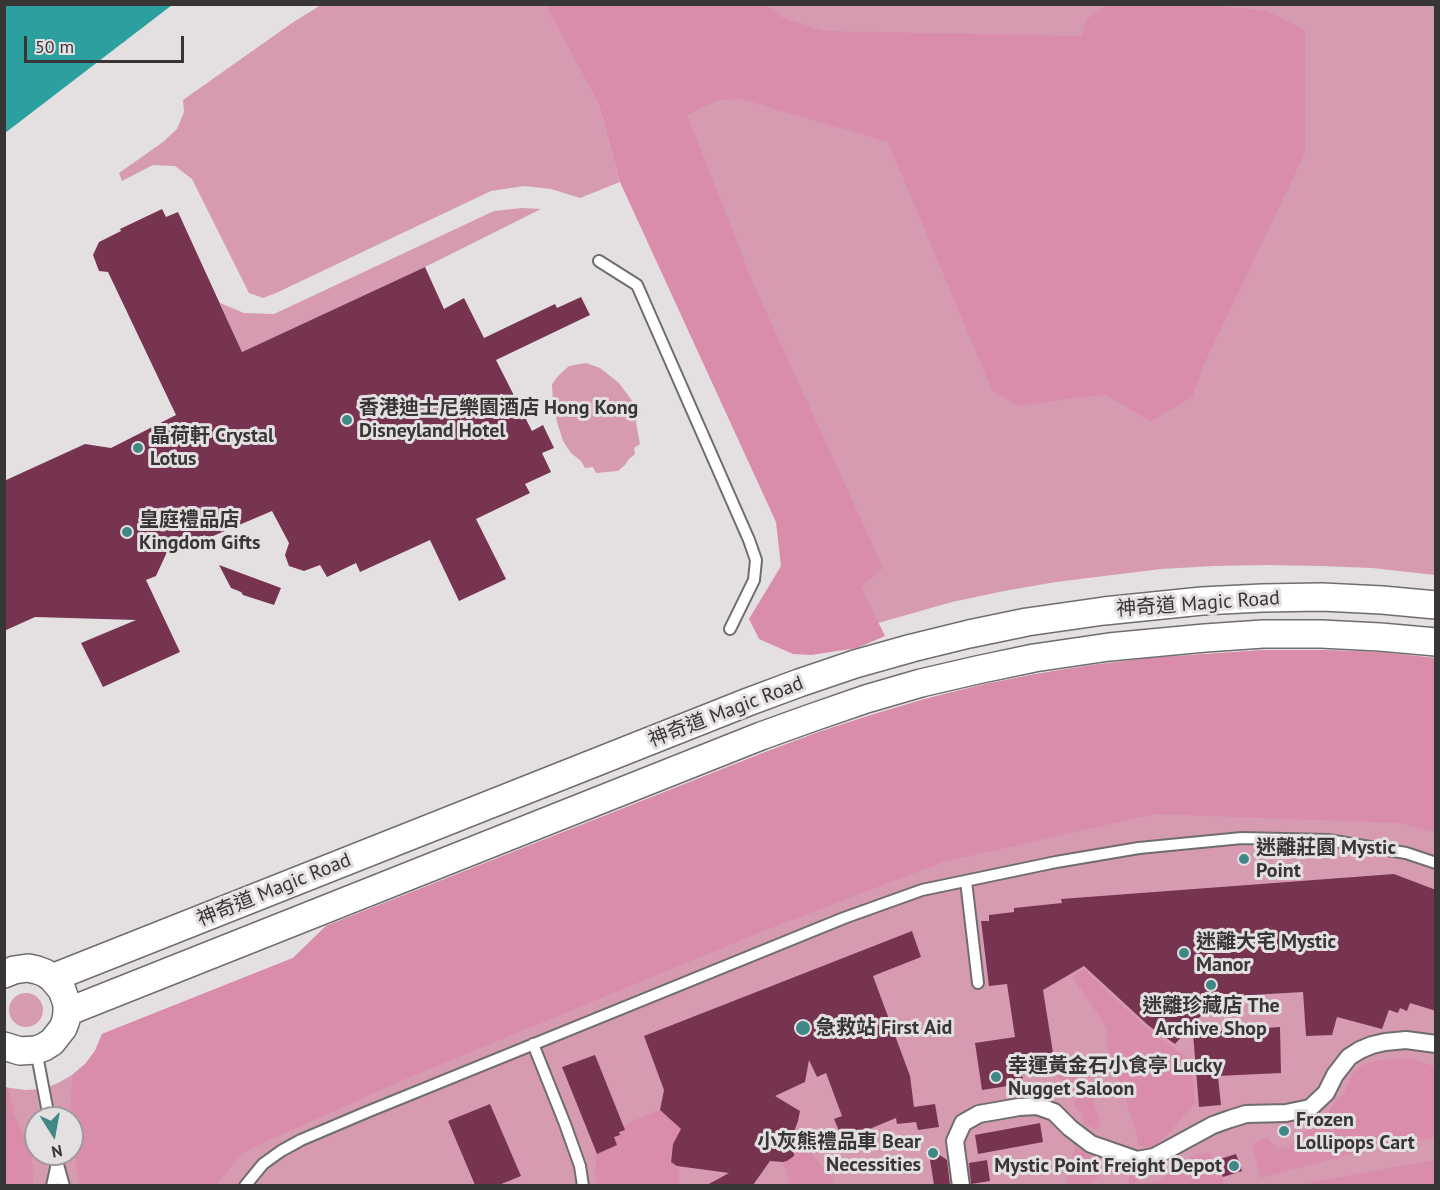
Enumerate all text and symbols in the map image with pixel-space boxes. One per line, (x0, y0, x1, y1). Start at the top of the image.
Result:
scale bar (27, 24, 188, 62)
text: 50 m (35, 35, 74, 58)
place label: 香港迪士尼樂園酒店 Hong Kong Disneyland Hotel (359, 396, 638, 443)
marker: 香港迪士尼樂園酒店 Hong Kong Disneyland Hotel (340, 413, 354, 427)
place label: 晶荷軒 Crystal Lotus (150, 424, 274, 471)
marker: 晶荷軒 Crystal Lotus (131, 441, 145, 455)
place label: 皇庭禮品店 Kingdom Gifts (139, 508, 260, 555)
marker: 皇庭禮品店 Kingdom Gifts (120, 525, 134, 539)
street label: 神奇道 Magic Road (1115, 586, 1281, 622)
street label: 神奇道 Magic Road (645, 671, 807, 753)
place label: 迷離莊園 Mystic Point (1256, 836, 1396, 883)
street label: 神奇道 Magic Road (194, 848, 354, 932)
marker: 迷離莊園 Mystic Point (1237, 852, 1251, 866)
place label: 迷離大宅 Mystic Manor (1196, 930, 1336, 977)
marker: 迷離大宅 Mystic Manor (1177, 946, 1191, 960)
marker: 迷離珍藏店 The Archive Shop (1204, 978, 1218, 992)
place label: 迷離珍藏店 The Archive Shop (1142, 994, 1280, 1041)
place label: 急救站 First Aid (816, 1016, 952, 1040)
marker: 急救站 First Aid (794, 1019, 812, 1037)
place label: 幸運黃金石小食亭 Lucky Nugget Saloon (1008, 1054, 1222, 1101)
marker: 幸運黃金石小食亭 Lucky Nugget Saloon (989, 1070, 1003, 1084)
north arrow (24, 1106, 84, 1166)
place label: Frozen Lollipops Cart (1296, 1108, 1415, 1155)
marker: Frozen Lollipops Cart (1277, 1124, 1291, 1138)
place label: 小灰熊禮品車 Bear Necessities (757, 1130, 921, 1177)
text: N (50, 1141, 64, 1163)
marker: 小灰熊禮品車 Bear Necessities (926, 1146, 940, 1160)
place label: Mystic Point Freight Depot (994, 1154, 1222, 1178)
marker: Mystic Point Freight Depot (1227, 1159, 1241, 1173)

